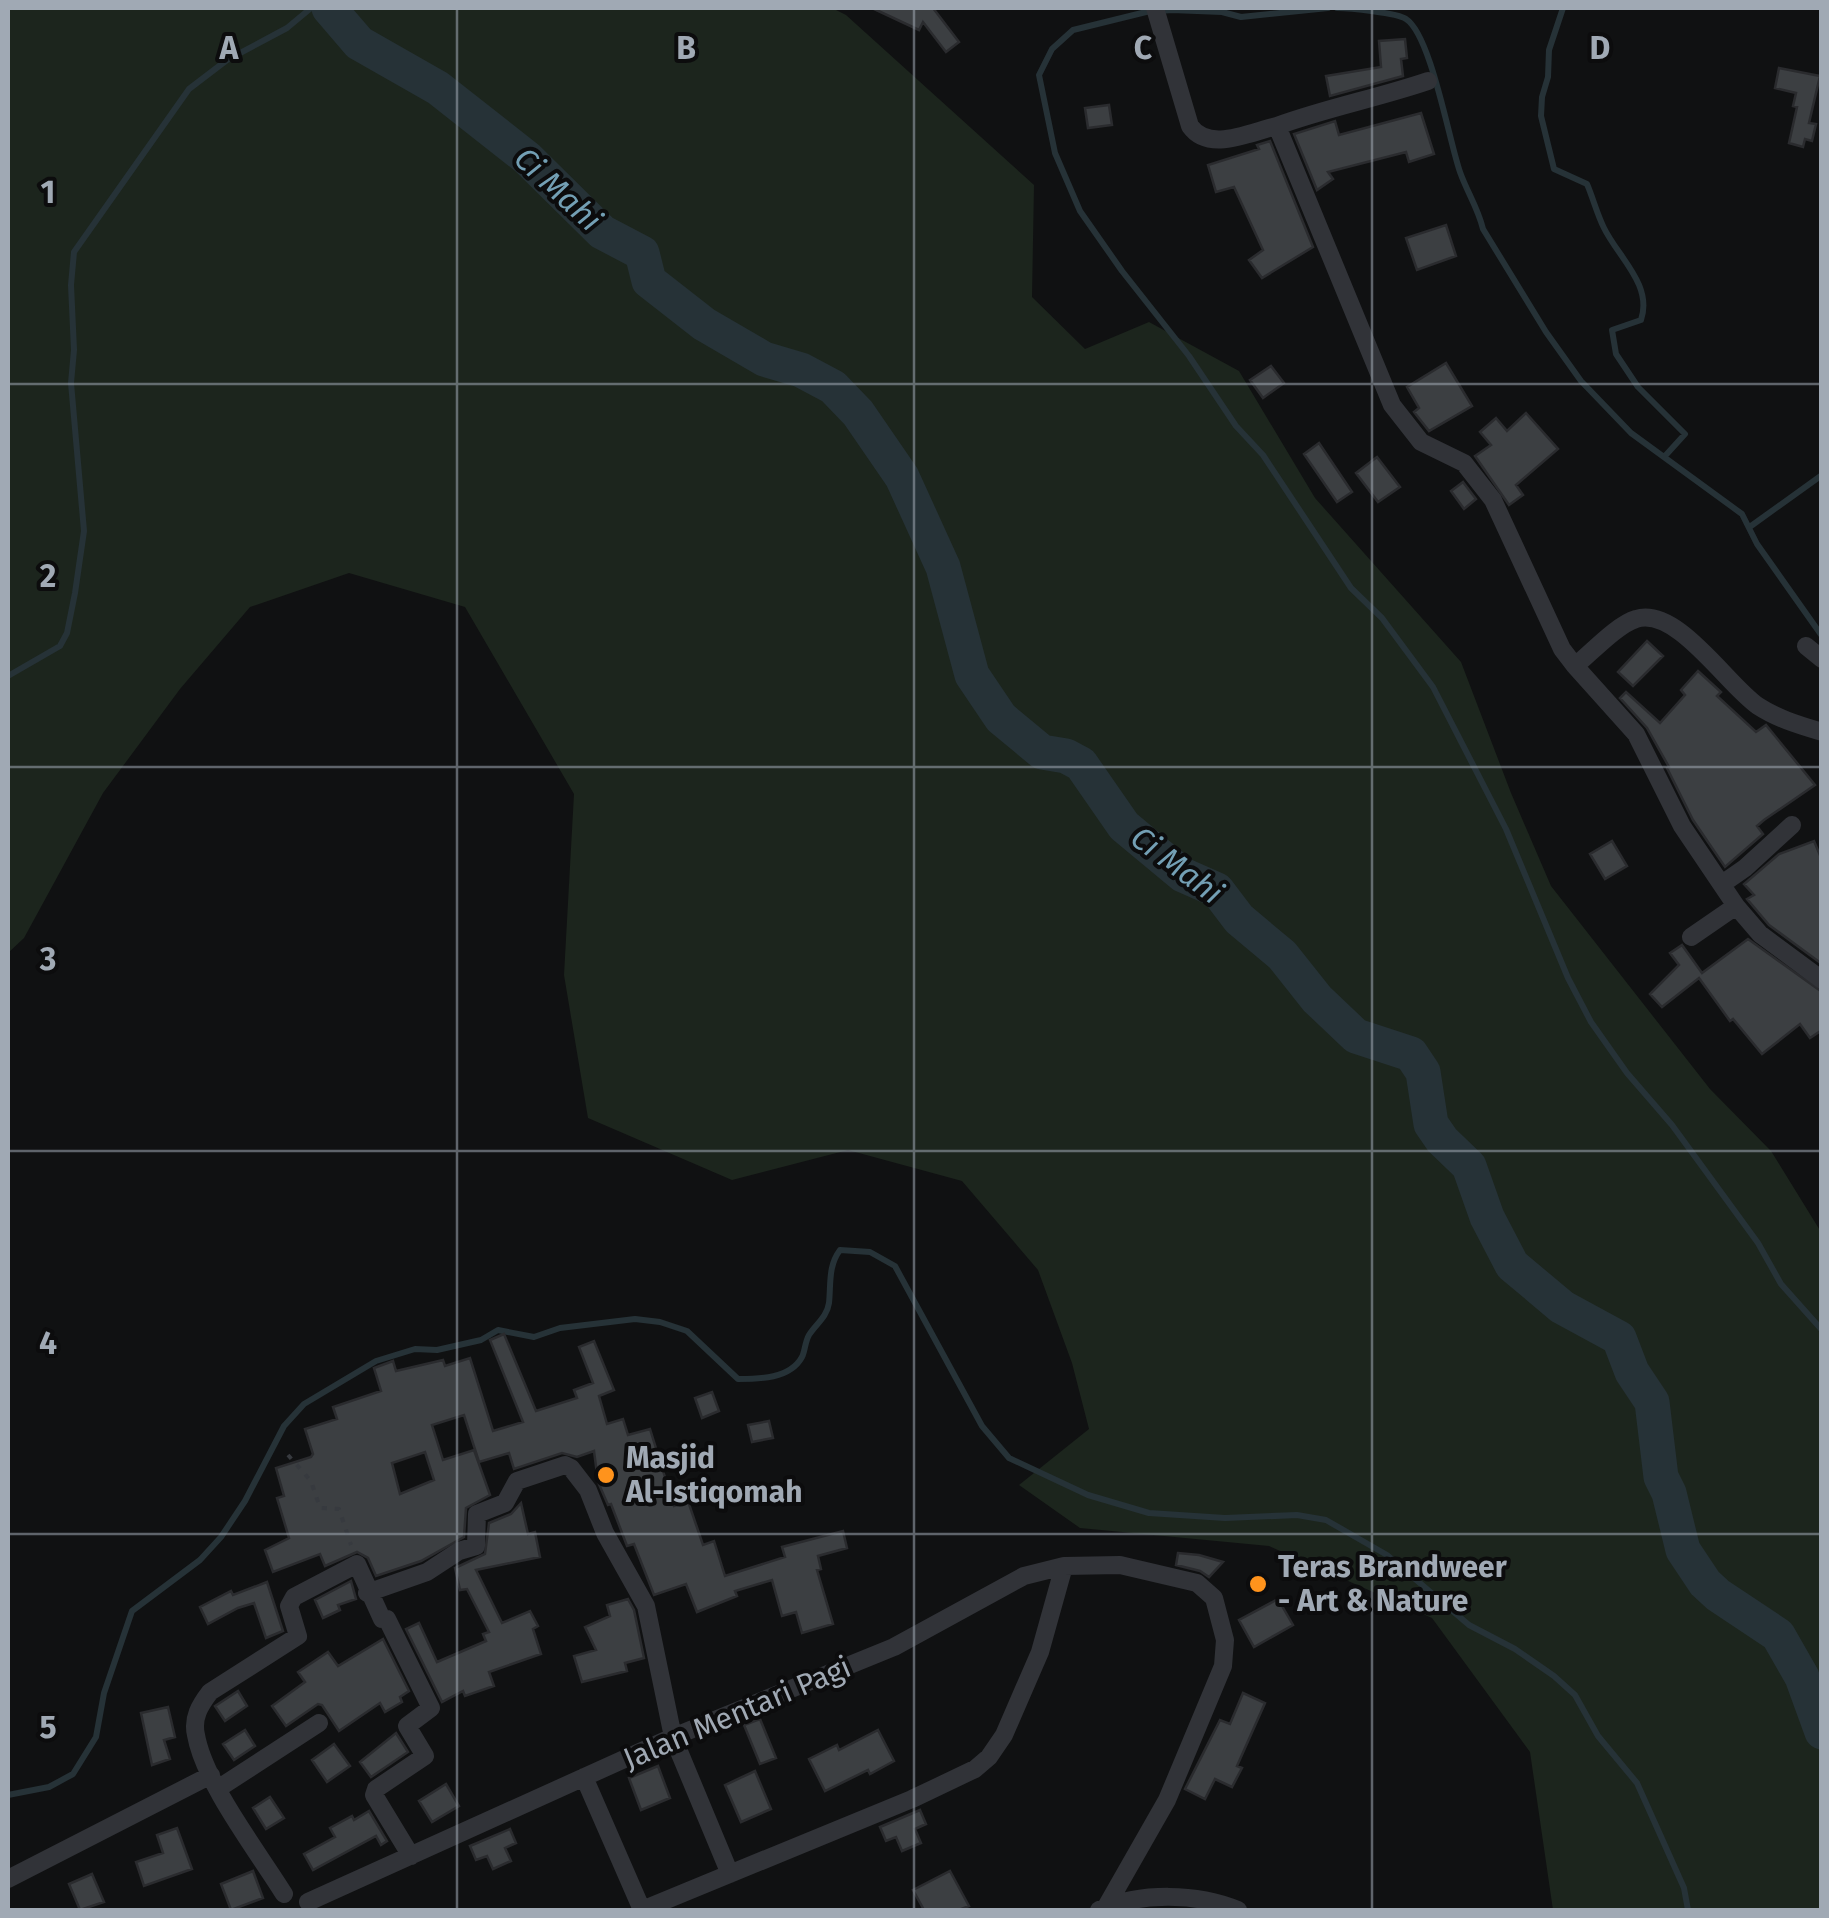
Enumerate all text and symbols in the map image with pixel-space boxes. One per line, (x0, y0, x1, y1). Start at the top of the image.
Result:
text: A (219, 29, 240, 67)
text: B (676, 29, 696, 67)
text: C (1134, 29, 1153, 67)
text: D (1590, 29, 1610, 67)
water label: Ci Mahi (506, 139, 610, 239)
text: 1 (41, 173, 55, 211)
text: 2 (40, 557, 56, 595)
water label: Ci Mahi (1123, 818, 1231, 912)
text: 3 (39, 940, 56, 978)
text: 4 (39, 1324, 57, 1362)
place label: Masjid Al-Istiqomah (625, 1440, 802, 1510)
marker: Masjid Al-Istiqomah (595, 1464, 617, 1486)
place label: Teras Brandweer - Art & Nature (1278, 1549, 1508, 1619)
marker: Teras Brandweer - Art & Nature (1247, 1573, 1269, 1595)
street label: Jalan Mentari Pagi (618, 1649, 856, 1777)
text: 5 (39, 1708, 57, 1746)

